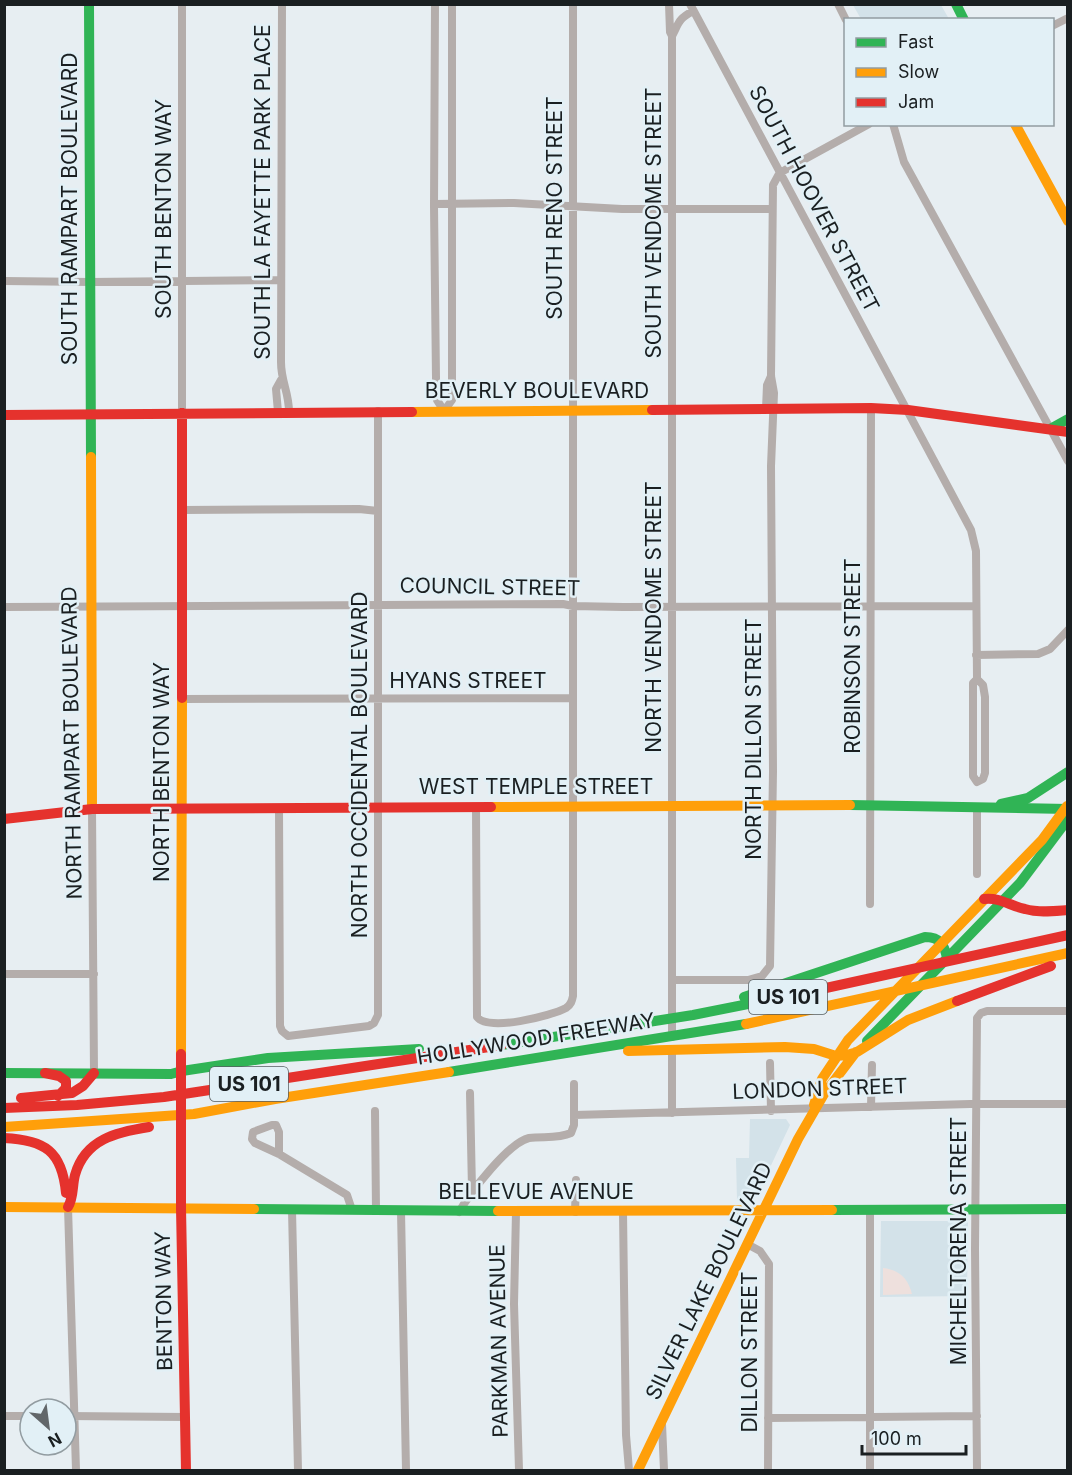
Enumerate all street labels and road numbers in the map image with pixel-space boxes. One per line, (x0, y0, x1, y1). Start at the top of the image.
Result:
street label: SOUTH LA FAYETTE PARK PLACE (250, 24, 275, 360)
street label: SOUTH RAMPART BOULEVARD (57, 53, 82, 365)
street label: SOUTH HOOVER STREET (744, 81, 885, 316)
street label: SOUTH VENDOME STREET (641, 87, 666, 359)
street label: SOUTH RENO STREET (542, 96, 567, 320)
street label: SOUTH BENTON WAY (151, 99, 176, 319)
street label: BEVERLY BOULEVARD (425, 378, 649, 403)
street label: NORTH VENDOME STREET (641, 481, 666, 753)
street label: ROBINSON STREET (840, 558, 865, 754)
street label: COUNCIL STREET (399, 572, 581, 601)
street label: NORTH RAMPART BOULEVARD (56, 586, 87, 900)
street label: NORTH OCCIDENTAL BOULEVARD (347, 592, 372, 938)
street label: NORTH DILLON STREET (741, 618, 766, 860)
street label: NORTH BENTON WAY (149, 662, 174, 882)
street label: HYANS STREET (389, 668, 547, 693)
street label: WEST TEMPLE STREET (419, 774, 653, 799)
road number: US 101 (749, 980, 827, 1014)
street label: HOLLYWOOD FREEWAY (415, 1007, 657, 1070)
road number: US 101 (210, 1067, 288, 1101)
street label: LONDON STREET (732, 1073, 908, 1104)
street label: MICHELTORENA STREET (946, 1117, 971, 1365)
street label: SILVER LAKE BOULEVARD (640, 1158, 777, 1404)
street label: BELLEVUE AVENUE (438, 1179, 634, 1204)
street label: BENTON WAY (150, 1231, 177, 1371)
street label: PARKMAN AVENUE (484, 1244, 513, 1438)
street label: DILLON STREET (737, 1271, 762, 1433)

